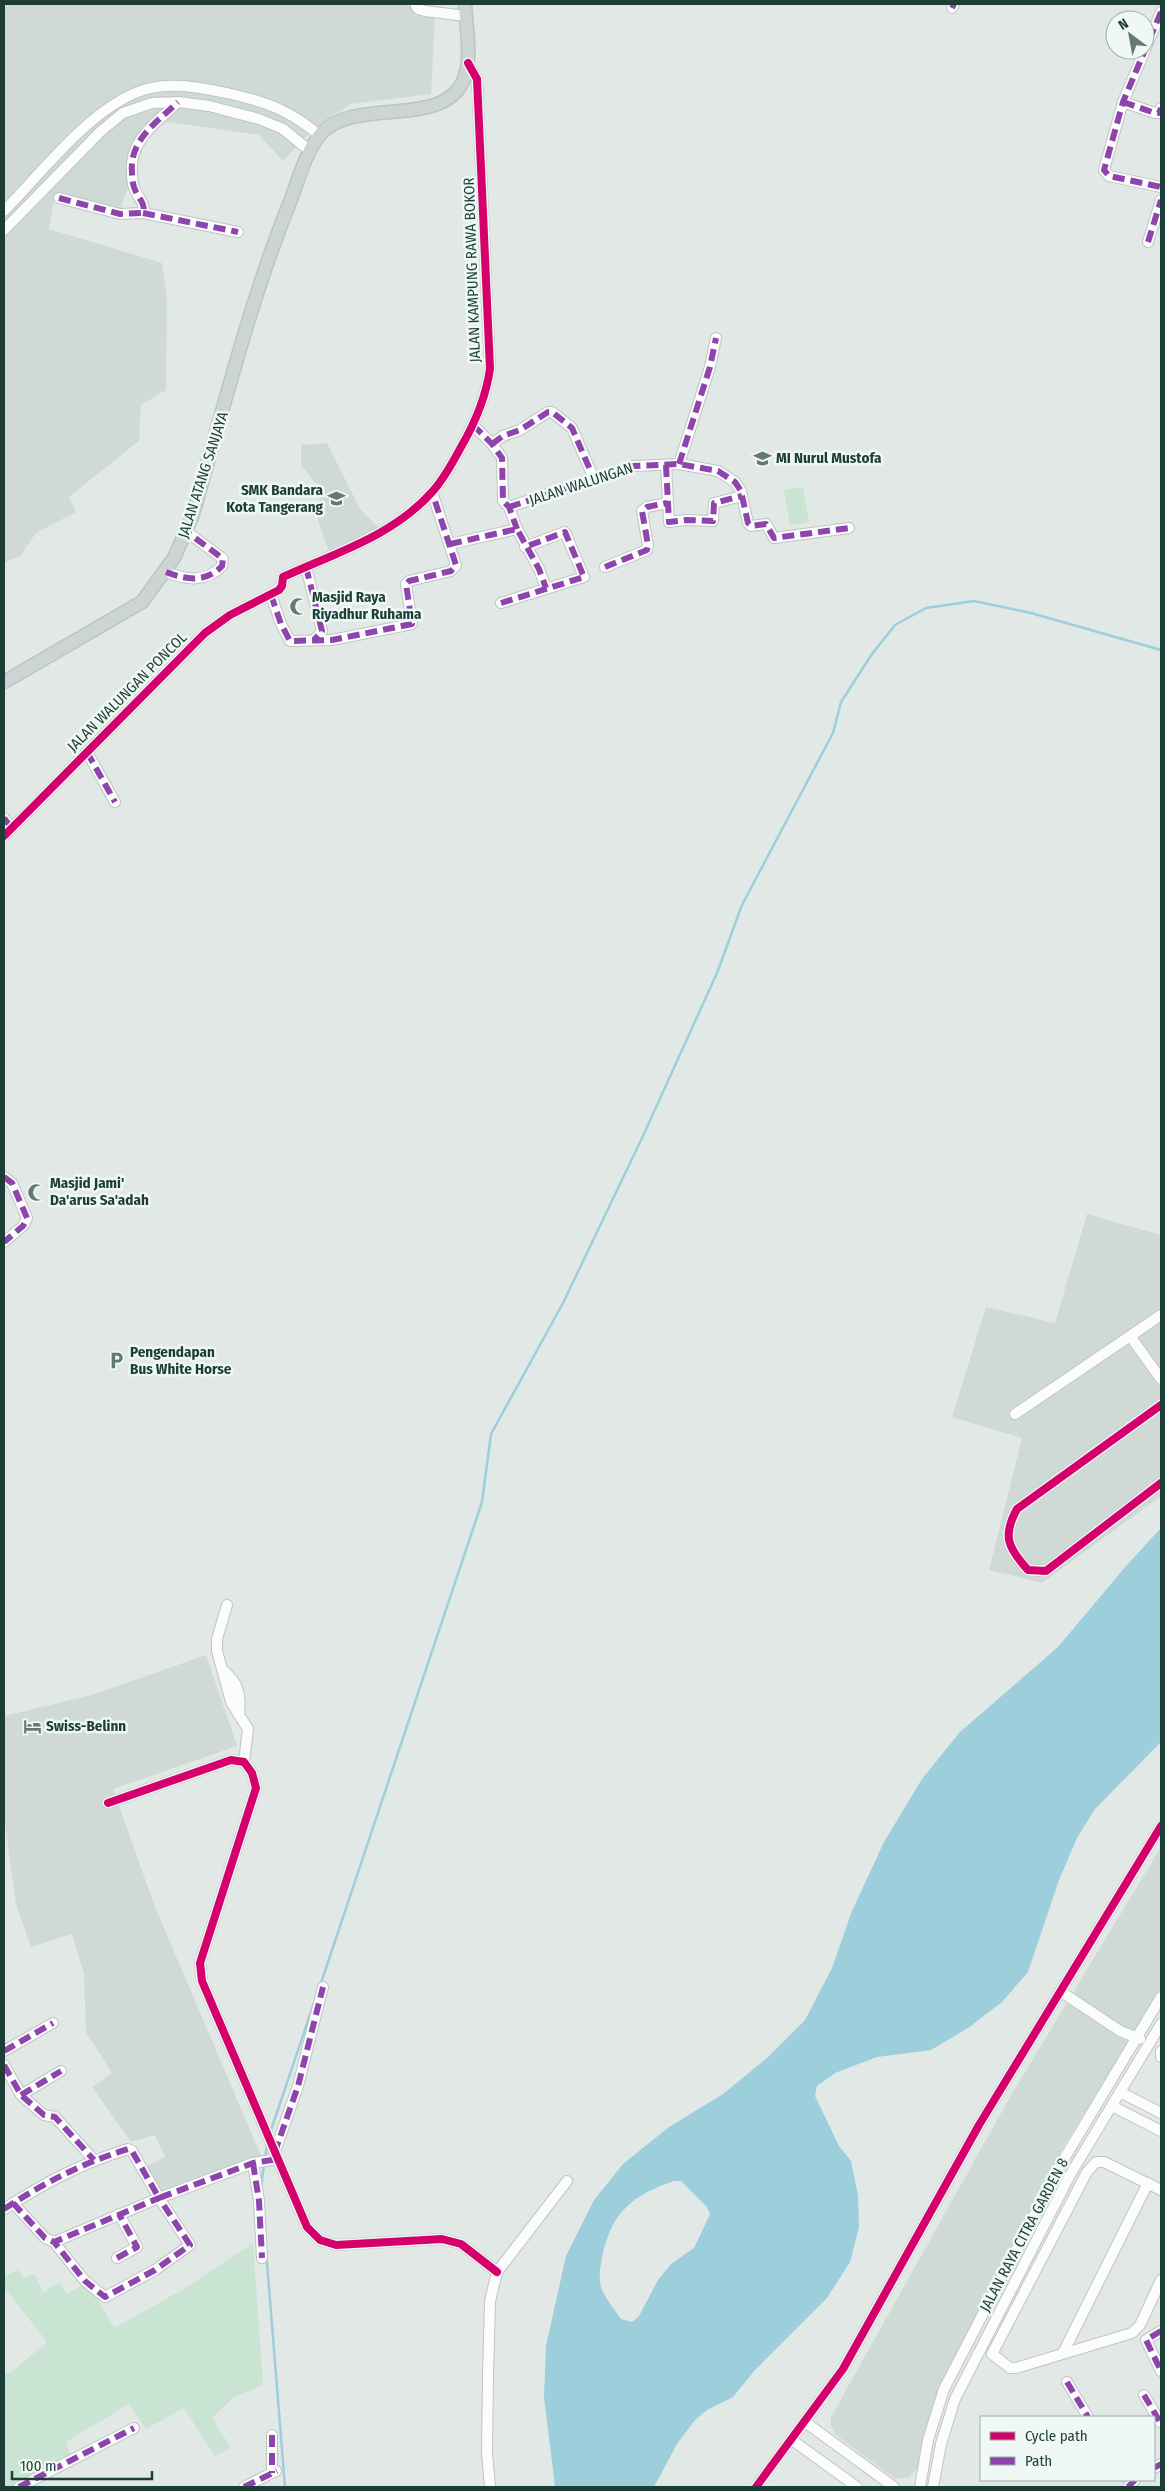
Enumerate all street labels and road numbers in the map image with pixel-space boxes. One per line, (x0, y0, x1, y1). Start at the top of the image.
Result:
street label: JALAN KAMPUNG RAWA BOKOR (460, 177, 484, 363)
street label: JALAN ATANG SANJAYA (174, 409, 232, 540)
street label: JALAN WALUNGAN (527, 459, 635, 509)
street label: JALAN WALUNGAN PONCOL (64, 628, 191, 755)
street label: JALAN RAYA CITRA GARDEN 8 (976, 2155, 1072, 2315)

